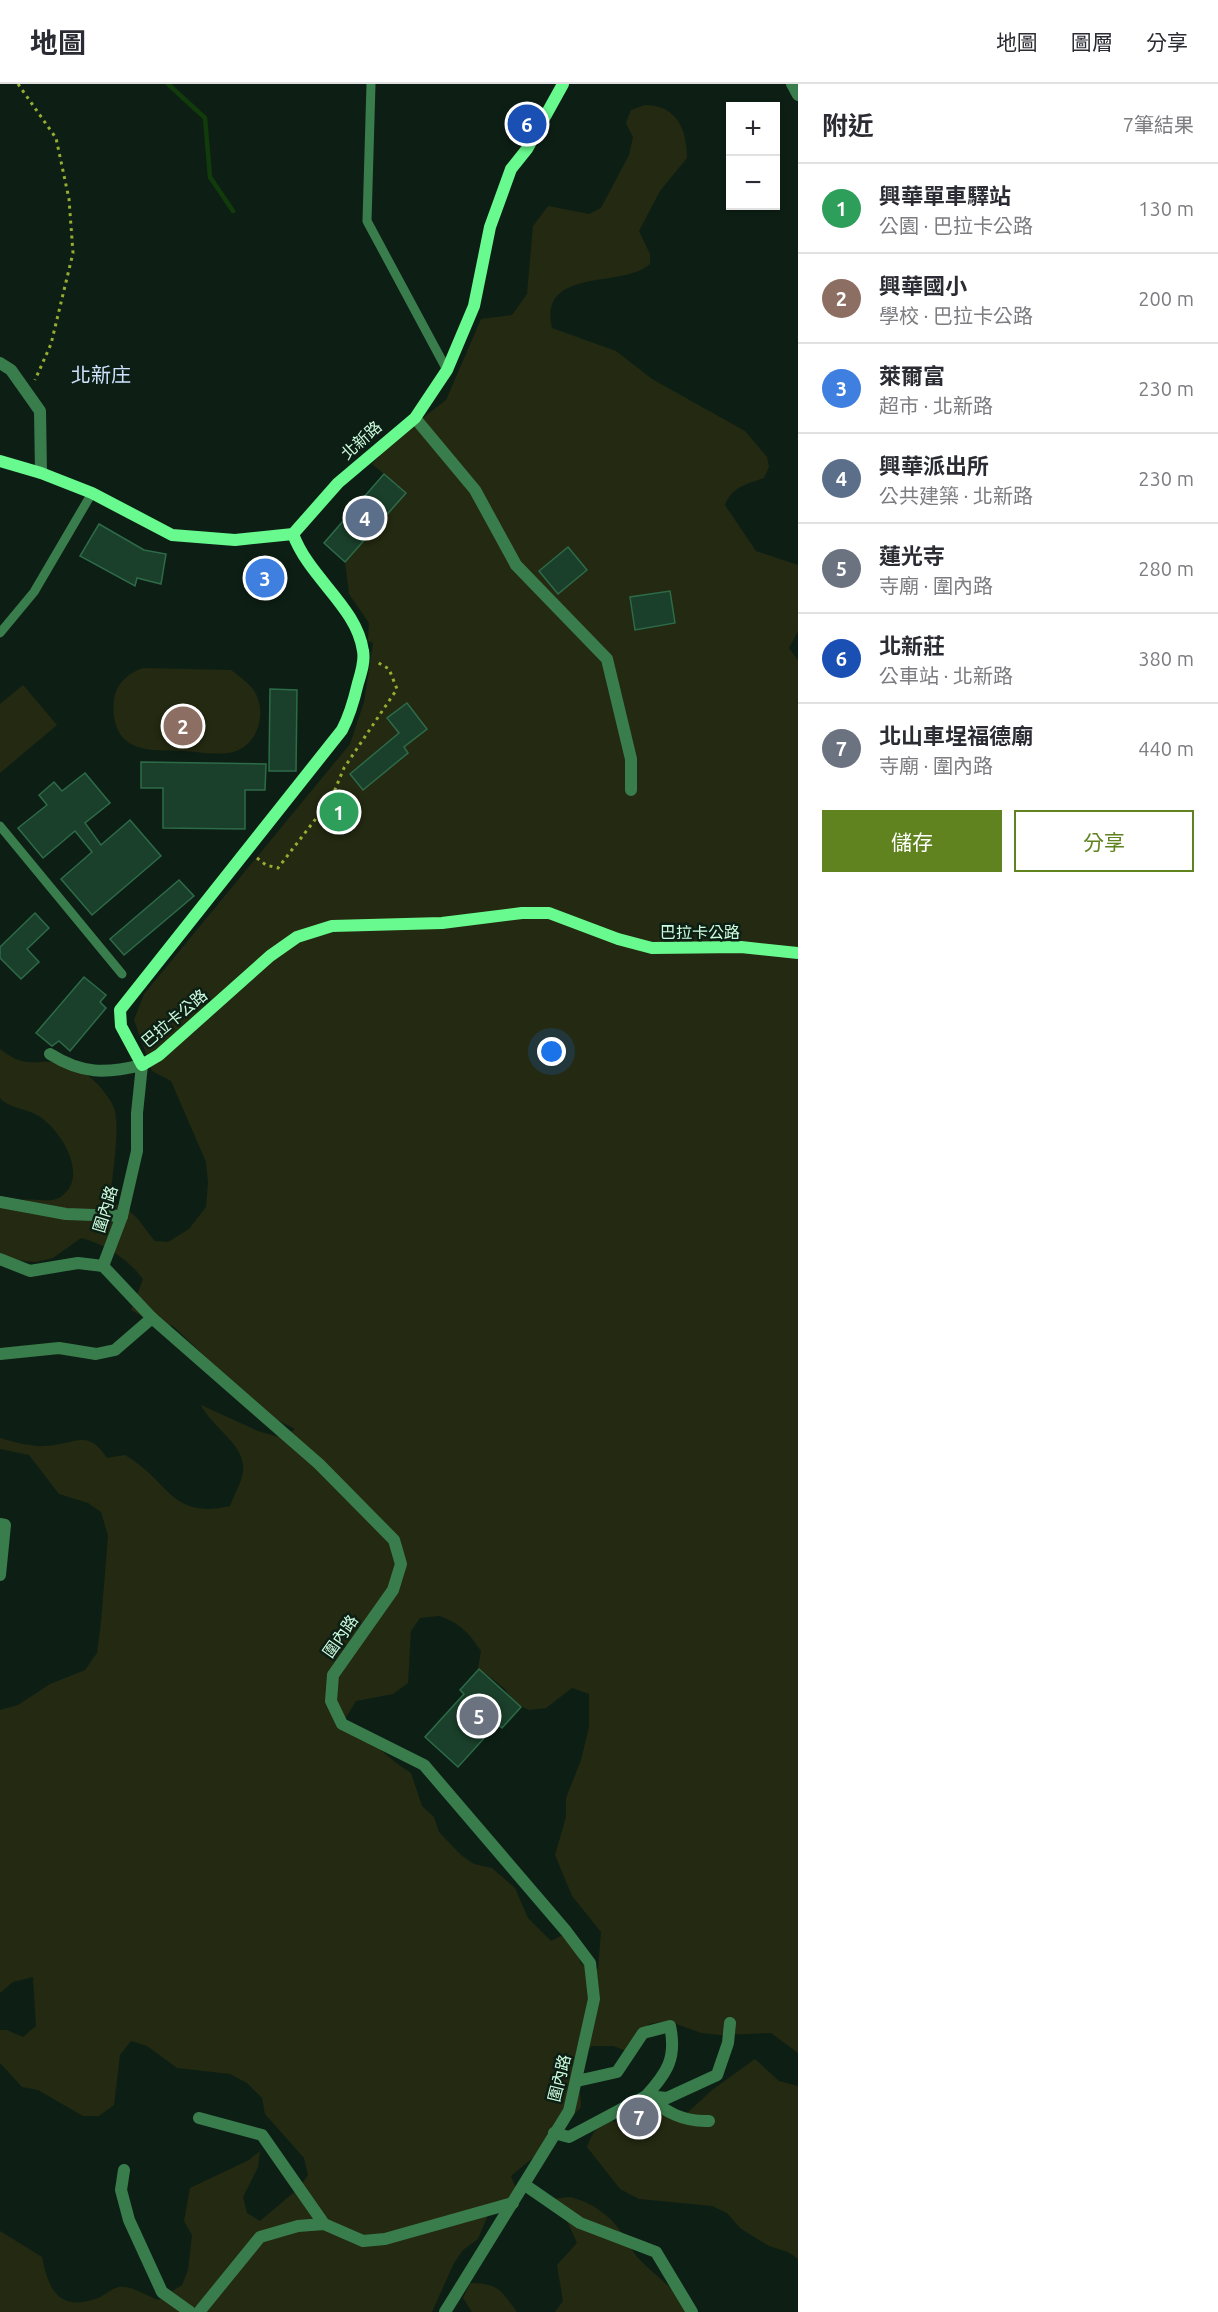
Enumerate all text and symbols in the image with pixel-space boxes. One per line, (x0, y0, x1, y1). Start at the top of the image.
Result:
text: 地圖 (30, 27, 86, 58)
text: 地圖 (996, 30, 1038, 54)
text: 圖層 (1071, 30, 1113, 54)
text: 分享 (1146, 30, 1188, 54)
pin: 6 (508, 102, 546, 147)
map controls (726, 102, 780, 210)
button: + (726, 102, 780, 156)
text: 附近 (822, 111, 874, 140)
text: 7筆結果 (1123, 113, 1194, 136)
button: − (726, 156, 780, 210)
text: 興華單車驛站 (879, 183, 1011, 208)
text: 1 (836, 197, 847, 220)
text: 130 m (1138, 197, 1194, 220)
text: 公園 · 巴拉卡公路 (879, 214, 1033, 237)
text: 興華國小 (879, 273, 967, 298)
text: 2 (836, 287, 847, 310)
text: 200 m (1138, 287, 1194, 310)
text: 學校 · 巴拉卡公路 (879, 304, 1033, 327)
district label: 北新庄 (71, 363, 131, 386)
text: 萊爾富 (879, 363, 945, 388)
text: 3 (836, 377, 847, 400)
text: 230 m (1138, 377, 1194, 400)
text: 超市 · 北新路 (879, 394, 993, 417)
street label: 北新路 (337, 417, 385, 463)
text: 興華派出所 (879, 453, 989, 478)
text: 4 (836, 467, 847, 490)
text: 230 m (1138, 467, 1194, 490)
text: 公共建築 · 北新路 (879, 484, 1033, 507)
pin: 4 (346, 496, 385, 540)
text: 蓮光寺 (879, 543, 945, 568)
pin: 3 (246, 556, 284, 600)
text: 5 (836, 557, 847, 580)
text: 280 m (1138, 557, 1194, 580)
text: 寺廟 · 圍內路 (879, 574, 993, 597)
text: 北新莊 (879, 633, 945, 658)
text: 6 (836, 647, 847, 670)
text: 380 m (1138, 647, 1194, 670)
text: 公車站 · 北新路 (879, 664, 1013, 687)
pin: 2 (164, 704, 202, 748)
text: 北山車埕福德廟 (879, 723, 1033, 748)
text: 7 (836, 737, 847, 760)
text: 440 m (1138, 737, 1194, 760)
text: 寺廟 · 圍內路 (879, 754, 993, 777)
pin: 1 (320, 790, 358, 834)
button: 儲存 (822, 810, 1002, 872)
button: 分享 (1014, 810, 1194, 872)
street label: 巴拉卡公路 (660, 923, 740, 941)
street label: 巴拉卡公路 (138, 985, 210, 1051)
your location (537, 1037, 566, 1066)
street label: 圍內路 (89, 1183, 121, 1235)
street label: 圍內路 (319, 1611, 361, 1661)
pin: 5 (460, 1694, 498, 1738)
street label: 圍內路 (544, 2053, 574, 2103)
pin: 7 (620, 2094, 658, 2140)

